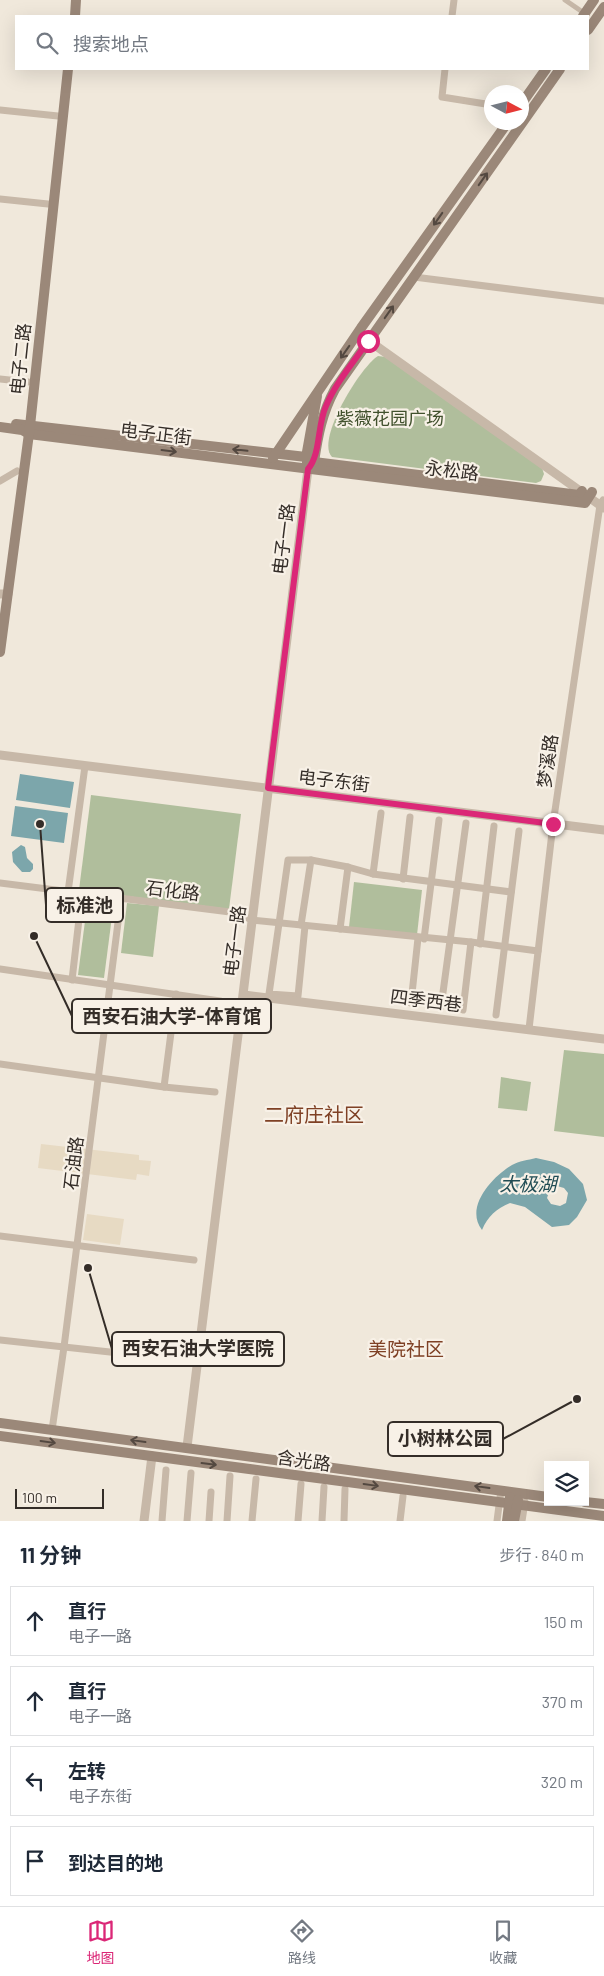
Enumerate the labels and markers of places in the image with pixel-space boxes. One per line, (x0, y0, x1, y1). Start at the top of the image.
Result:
callout: 标准池 (46, 888, 123, 922)
callout: 西安石油大学-体育馆 (72, 999, 271, 1033)
callout: 西安石油大学医院 (112, 1332, 284, 1366)
callout: 小树林公园 (388, 1422, 503, 1456)

